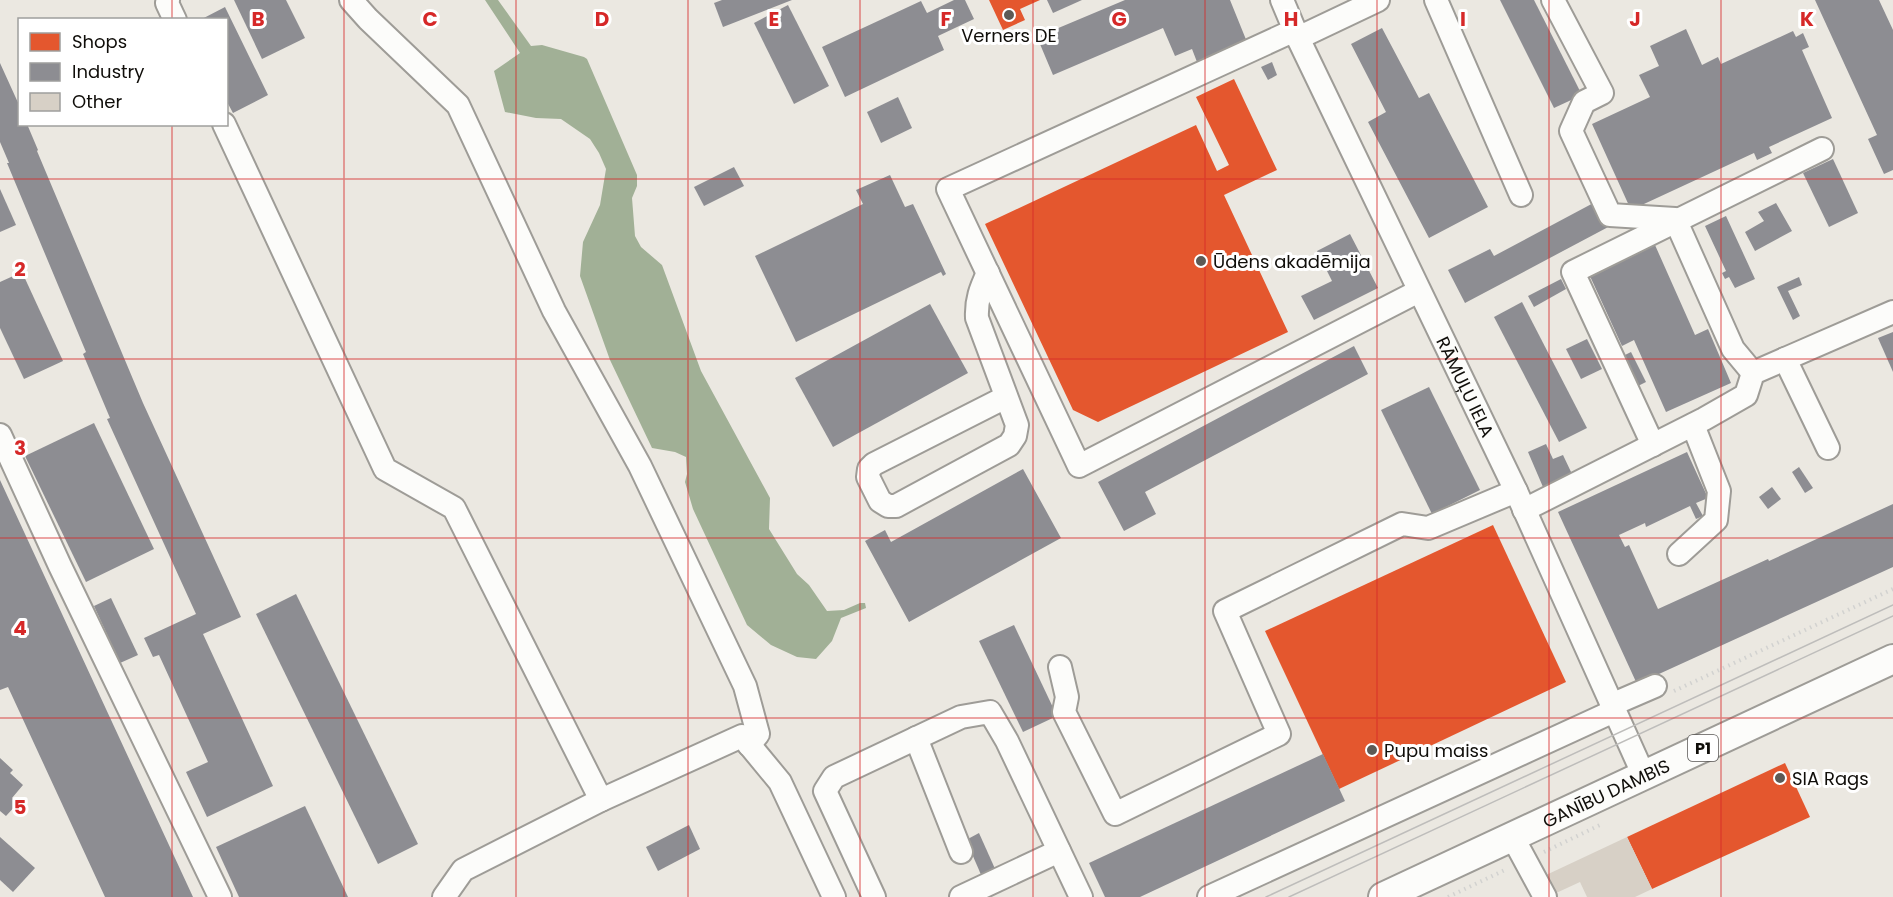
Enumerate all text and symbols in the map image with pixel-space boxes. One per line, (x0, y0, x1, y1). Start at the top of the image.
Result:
text: B (251, 5, 265, 33)
text: C (422, 5, 438, 33)
text: D (595, 5, 609, 33)
text: E (769, 5, 779, 33)
text: F (941, 5, 952, 33)
text: G (1111, 5, 1127, 33)
text: H (1284, 5, 1298, 33)
text: I (1460, 5, 1466, 33)
text: J (1629, 5, 1641, 33)
text: K (1800, 5, 1814, 33)
marker: Verners DE (1002, 8, 1016, 22)
legend (18, 18, 228, 126)
place label: Verners DE (961, 23, 1057, 48)
text: Shops (72, 29, 127, 54)
text: Industry (72, 59, 144, 84)
text: Other (72, 89, 122, 114)
place label: Ūdens akadēmija (1213, 249, 1371, 274)
marker: Ūdens akadēmija (1194, 254, 1208, 268)
text: 2 (14, 255, 26, 283)
street label: RĀMUĻU IELA (1431, 332, 1501, 441)
text: 3 (14, 434, 26, 462)
text: 4 (13, 614, 27, 642)
road number: P1 (1688, 735, 1718, 761)
place label: Pupu maiss (1384, 738, 1488, 763)
marker: Pupu maiss (1365, 743, 1379, 757)
street label: GANĪBU DAMBIS (1538, 753, 1674, 833)
place label: SIA Rags (1792, 766, 1869, 791)
marker: SIA Rags (1773, 771, 1787, 785)
text: 5 (14, 793, 27, 821)

